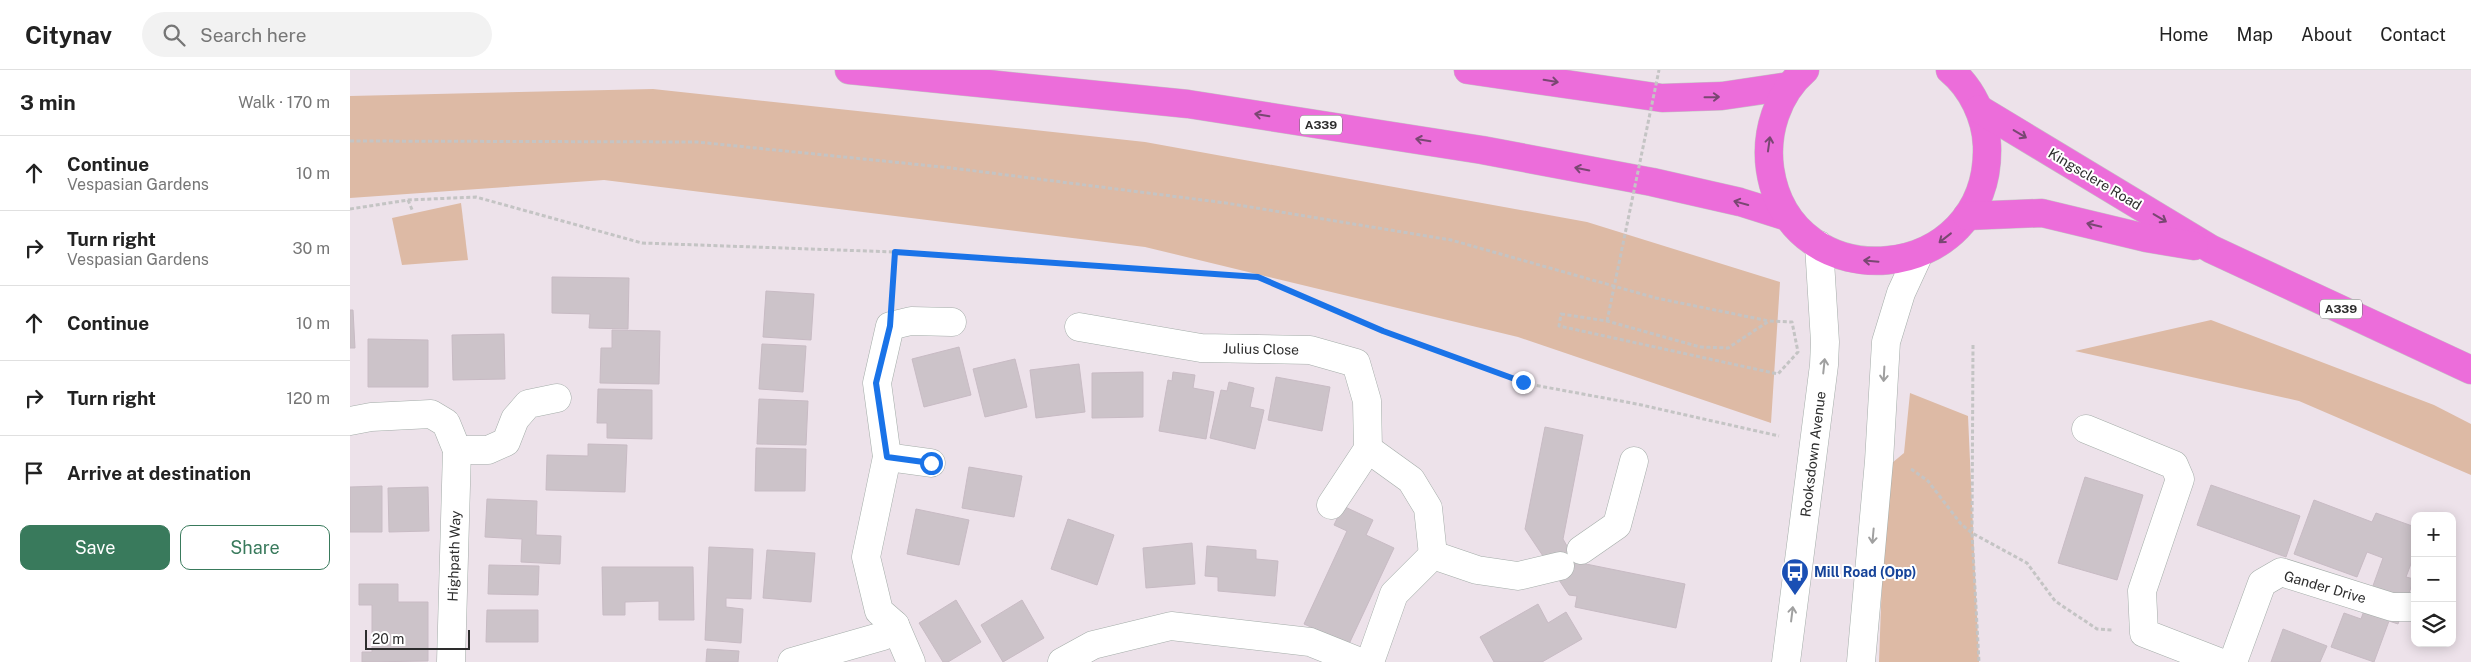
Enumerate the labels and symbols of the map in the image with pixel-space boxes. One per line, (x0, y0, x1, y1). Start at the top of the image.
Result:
one-way arrow (1542, 76, 1558, 86)
one-way arrow (1704, 92, 1720, 101)
one-way arrow (1254, 110, 1270, 120)
road number: A339 (1300, 116, 1342, 134)
one-way arrow (2013, 129, 2027, 139)
one-way arrow (1415, 135, 1431, 145)
one-way arrow (1764, 137, 1774, 153)
street label: Kingsclere Road (2046, 145, 2144, 213)
one-way arrow (1575, 164, 1591, 173)
one-way arrow (1734, 198, 1750, 207)
one-way arrow (2152, 213, 2166, 223)
one-way arrow (2087, 220, 2103, 229)
one-way arrow (1939, 233, 1952, 244)
one-way arrow (1863, 256, 1879, 266)
road number: A339 (2320, 300, 2362, 318)
street label: Julius Close (1223, 340, 1299, 358)
one-way arrow (1819, 358, 1828, 374)
one-way arrow (1880, 366, 1889, 382)
route end (1512, 371, 1535, 394)
street label: Rooksdown Avenue (1797, 390, 1829, 518)
route start (920, 452, 943, 475)
street label: Highpath Way (444, 510, 464, 602)
one-way arrow (1868, 528, 1877, 544)
bus stop icon: Mill Road (Opp) (1780, 557, 1810, 596)
place label: Mill Road (Opp) (1814, 564, 1917, 580)
street label: Gander Drive (2282, 568, 2368, 606)
one-way arrow (1788, 606, 1798, 622)
scale bar (365, 627, 470, 650)

